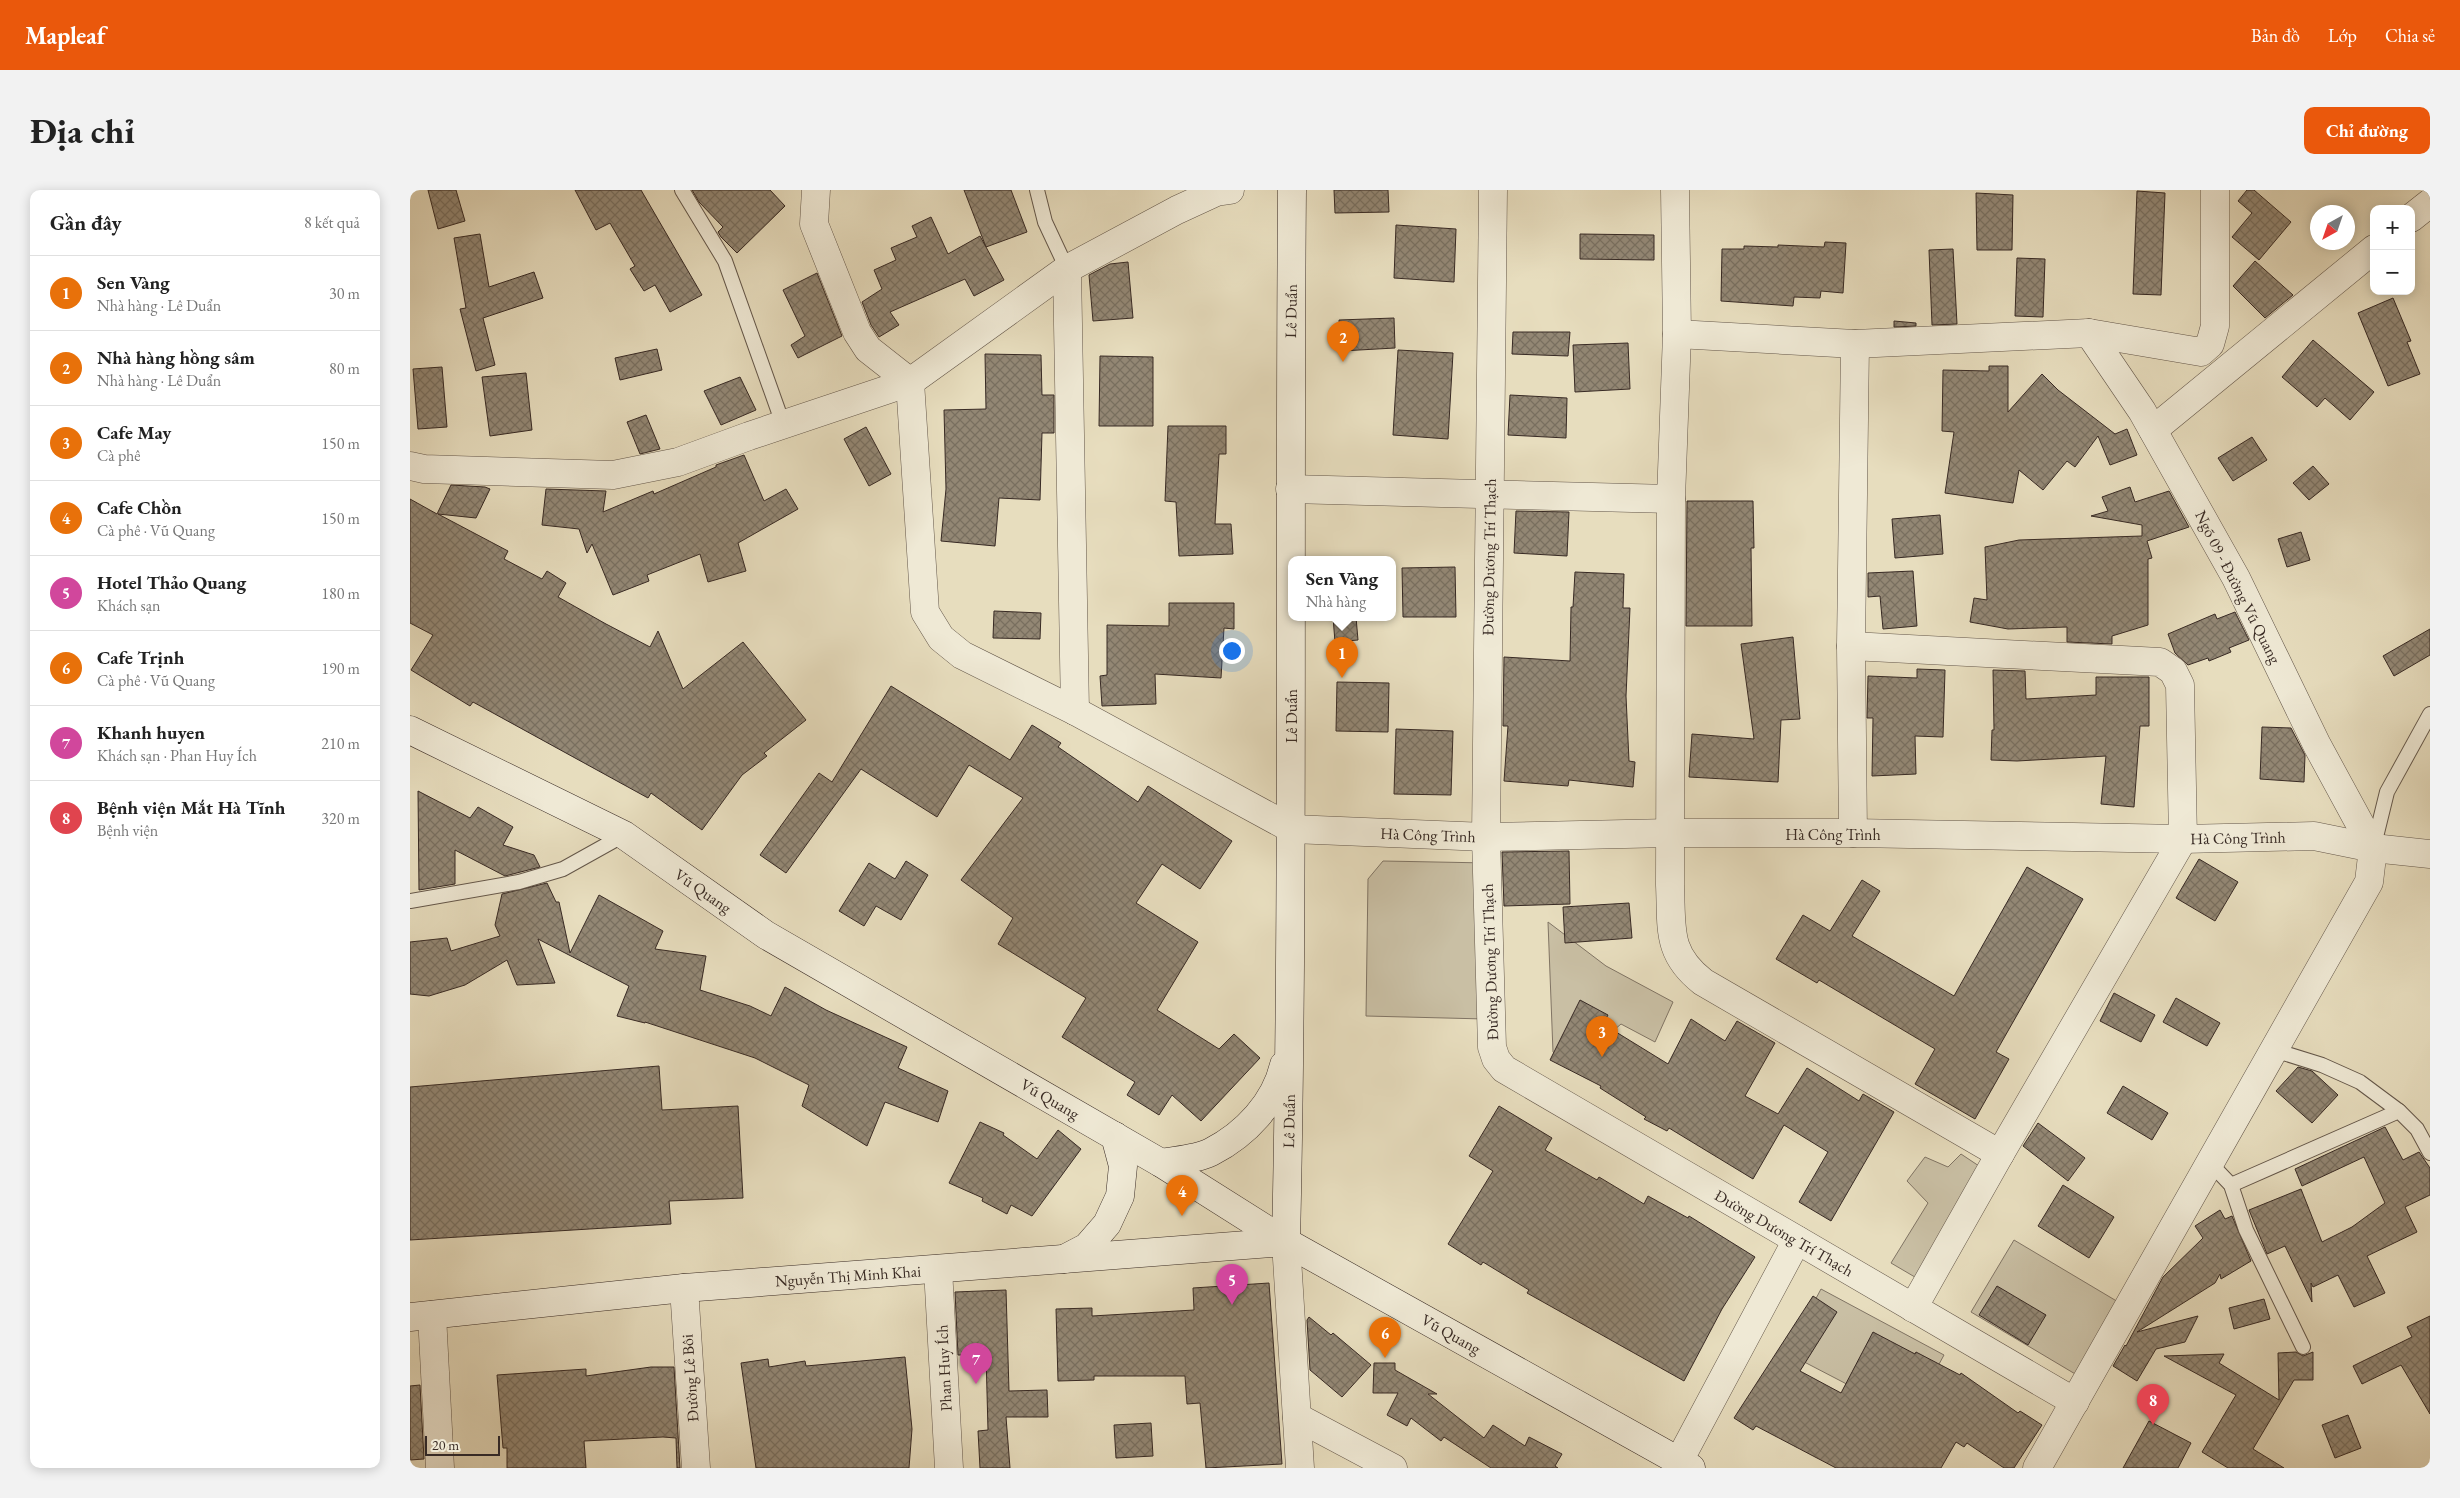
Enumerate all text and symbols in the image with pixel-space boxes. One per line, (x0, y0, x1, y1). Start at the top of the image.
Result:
text: Mapleaf (25, 20, 106, 51)
text: Bản đồ (2251, 24, 2300, 47)
text: Lớp (2328, 24, 2357, 47)
text: Chia sẻ (2385, 24, 2435, 47)
button: Chỉ đường (2304, 107, 2430, 154)
text: Địa chỉ (30, 108, 135, 153)
north arrow (2310, 205, 2355, 250)
map controls (2370, 205, 2415, 295)
button: + (2370, 205, 2415, 250)
text: Gần đây (50, 209, 122, 236)
text: 8 kết quả (304, 212, 360, 233)
button: − (2370, 250, 2415, 295)
text: Sen Vàng (97, 270, 170, 295)
text: 1 (62, 283, 70, 304)
text: 30 m (329, 283, 360, 304)
street label: Lê Duẩn (1280, 283, 1302, 338)
text: Nhà hàng · Lê Duẩn (97, 295, 221, 316)
pin: 2 (1327, 321, 1359, 362)
text: Nhà hàng hồng sâm (97, 345, 255, 370)
text: 2 (62, 358, 70, 379)
text: 80 m (329, 358, 360, 379)
text: Nhà hàng · Lê Duẩn (97, 370, 221, 391)
text: Cafe May (97, 420, 171, 445)
text: 3 (62, 433, 70, 454)
text: 150 m (321, 433, 360, 454)
text: Cà phê (97, 445, 141, 466)
street label: Đường Dương Trí Thạch (1477, 478, 1501, 636)
text: Cafe Chồn (97, 495, 182, 520)
street label: Ngõ 09 - Đường Vũ Quang (2190, 507, 2286, 668)
text: 4 (62, 508, 70, 529)
text: 150 m (321, 508, 360, 529)
text: Cà phê · Vũ Quang (97, 520, 215, 541)
popup (1288, 556, 1396, 621)
text: Sen Vàng (1306, 566, 1378, 591)
text: Hotel Thảo Quang (97, 570, 246, 595)
text: 5 (62, 583, 70, 604)
text: 180 m (321, 583, 360, 604)
text: Nhà hàng (1306, 591, 1366, 612)
text: Khách sạn (97, 595, 160, 616)
pin: 1 (1326, 637, 1358, 678)
your location (1219, 638, 1245, 664)
text: Cafe Trịnh (97, 645, 184, 670)
text: 6 (62, 658, 70, 679)
text: 190 m (321, 658, 360, 679)
text: Cà phê · Vũ Quang (97, 670, 215, 691)
street label: Lê Duẩn (1281, 688, 1302, 743)
text: Khanh huyen (97, 720, 205, 745)
text: 7 (62, 733, 70, 754)
text: 210 m (321, 733, 360, 754)
text: Khách sạn · Phan Huy Ích (97, 745, 257, 766)
text: Bệnh viện Mắt Hà Tĩnh (97, 795, 286, 820)
text: 8 (62, 808, 70, 829)
text: 320 m (321, 808, 360, 829)
text: Bệnh viện (97, 820, 158, 841)
street label: Hà Công Trình (1380, 823, 1476, 847)
street label: Hà Công Trình (1785, 824, 1881, 845)
street label: Hà Công Trình (2190, 827, 2286, 849)
street label: Vũ Quang (670, 864, 736, 919)
street label: Đường Dương Trí Thạch (1477, 883, 1503, 1041)
pin: 3 (1586, 1016, 1618, 1057)
street label: Vũ Quang (1017, 1074, 1084, 1125)
street label: Lê Duẩn (1278, 1093, 1300, 1148)
pin: 4 (1166, 1175, 1198, 1216)
street label: Đường Dương Trí Thạch (1711, 1185, 1857, 1281)
street label: Nguyễn Thị Minh Khai (774, 1260, 922, 1292)
pin: 5 (1216, 1264, 1248, 1305)
street label: Vũ Quang (1418, 1309, 1485, 1359)
pin: 6 (1369, 1317, 1401, 1358)
street label: Phan Huy Ích (931, 1324, 957, 1412)
street label: Đường Lê Bôi (676, 1333, 704, 1423)
pin: 7 (960, 1343, 992, 1384)
pin: 8 (2137, 1384, 2169, 1425)
scale bar (425, 1433, 500, 1456)
text: 20 m (432, 1436, 459, 1454)

